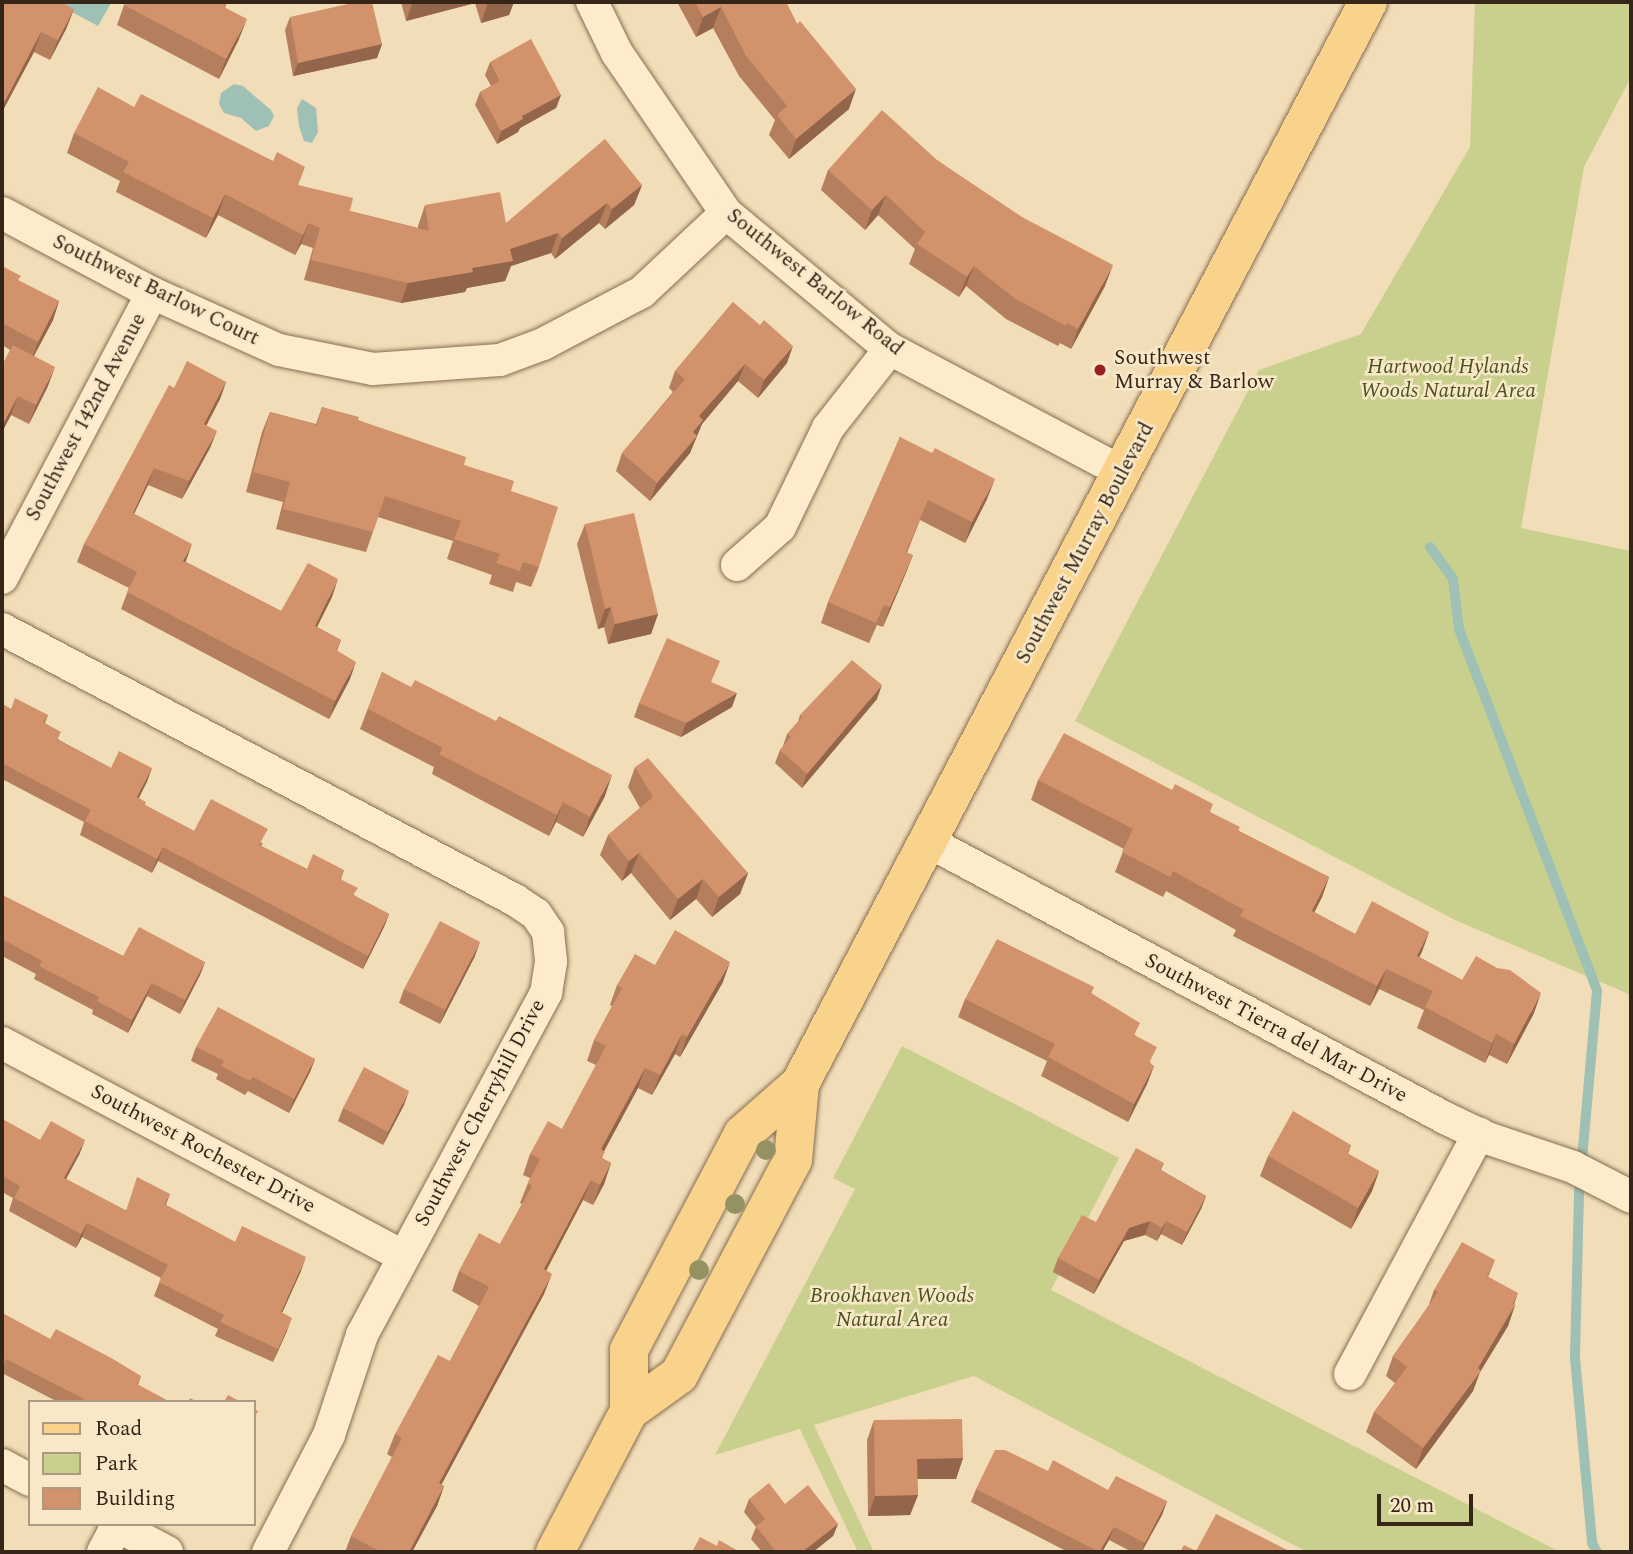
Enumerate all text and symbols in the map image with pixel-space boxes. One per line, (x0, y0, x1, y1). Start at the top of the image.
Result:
street label: Southwest Barlow Road (722, 203, 908, 361)
street label: Southwest Barlow Court (49, 229, 263, 351)
street label: Southwest 142nd Avenue (20, 309, 152, 525)
place label: Southwest Murray & Barlow (1114, 345, 1274, 395)
park label: Hartwood Hylands Woods Natural Area (1360, 354, 1536, 404)
marker: Southwest Murray & Barlow (1092, 362, 1108, 378)
street label: Southwest Murray Boulevard (1011, 418, 1159, 668)
street label: Southwest Tierra del Mar Drive (1140, 948, 1412, 1108)
street label: Southwest Cherryhill Drive (409, 995, 551, 1231)
street label: Southwest Rochester Drive (86, 1079, 320, 1219)
park label: Brookhaven Woods Natural Area (810, 1283, 974, 1333)
legend (28, 1400, 256, 1526)
text: Road (95, 1413, 142, 1445)
text: Park (95, 1448, 138, 1480)
scale bar (1381, 1480, 1477, 1524)
text: Building (95, 1483, 175, 1515)
text: 20 m (1390, 1490, 1434, 1522)

